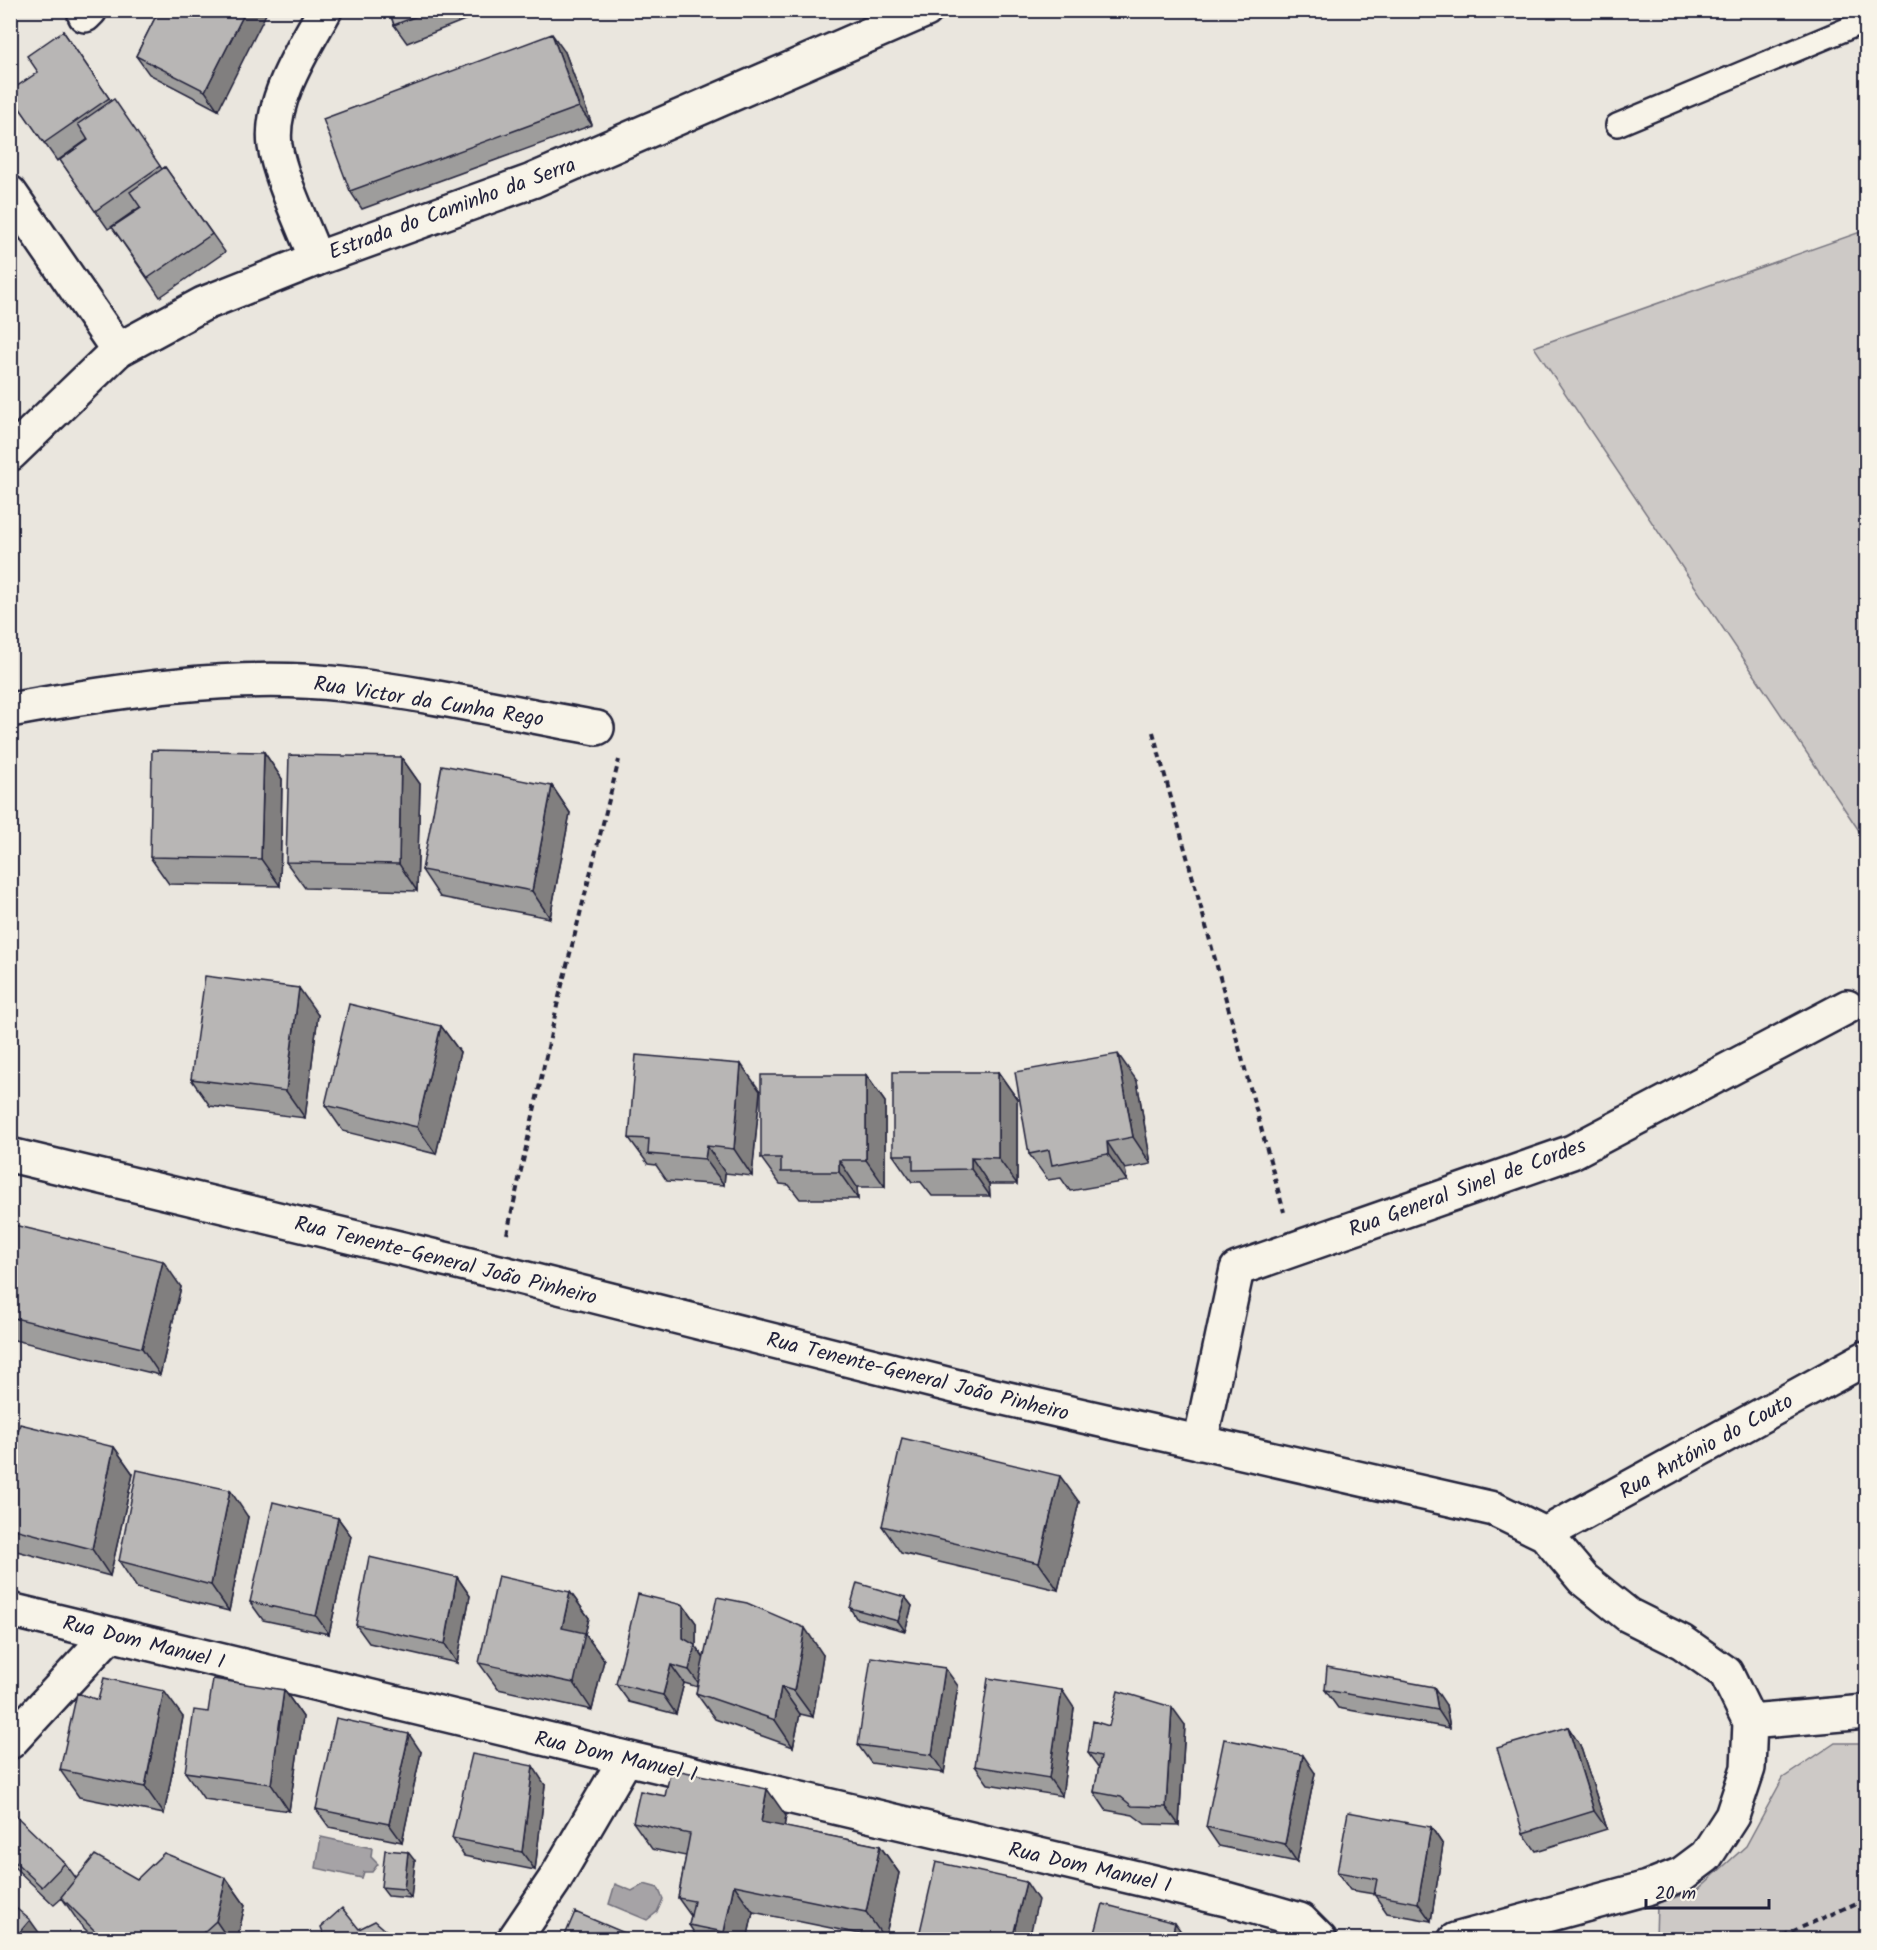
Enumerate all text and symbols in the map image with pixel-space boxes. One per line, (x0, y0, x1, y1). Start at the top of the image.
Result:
street label: Estrada do Caminho da Serra (324, 149, 581, 270)
street label: Rua Victor da Cunha Rego (311, 668, 546, 737)
street label: Rua General Sinel de Cordes (1344, 1130, 1591, 1247)
street label: Rua Tenente-General João Pinheiro (291, 1208, 600, 1315)
street label: Rua Tenente-General João Pinheiro (763, 1324, 1072, 1431)
street label: Rua António do Couto (1614, 1386, 1800, 1509)
street label: Rua Dom Manuel I (59, 1607, 228, 1680)
street label: Rua Dom Manuel I (531, 1723, 700, 1792)
street label: Rua Dom Manuel I (1005, 1834, 1174, 1903)
scale bar (1646, 1872, 1769, 1910)
text: 20 m (1655, 1880, 1696, 1909)

